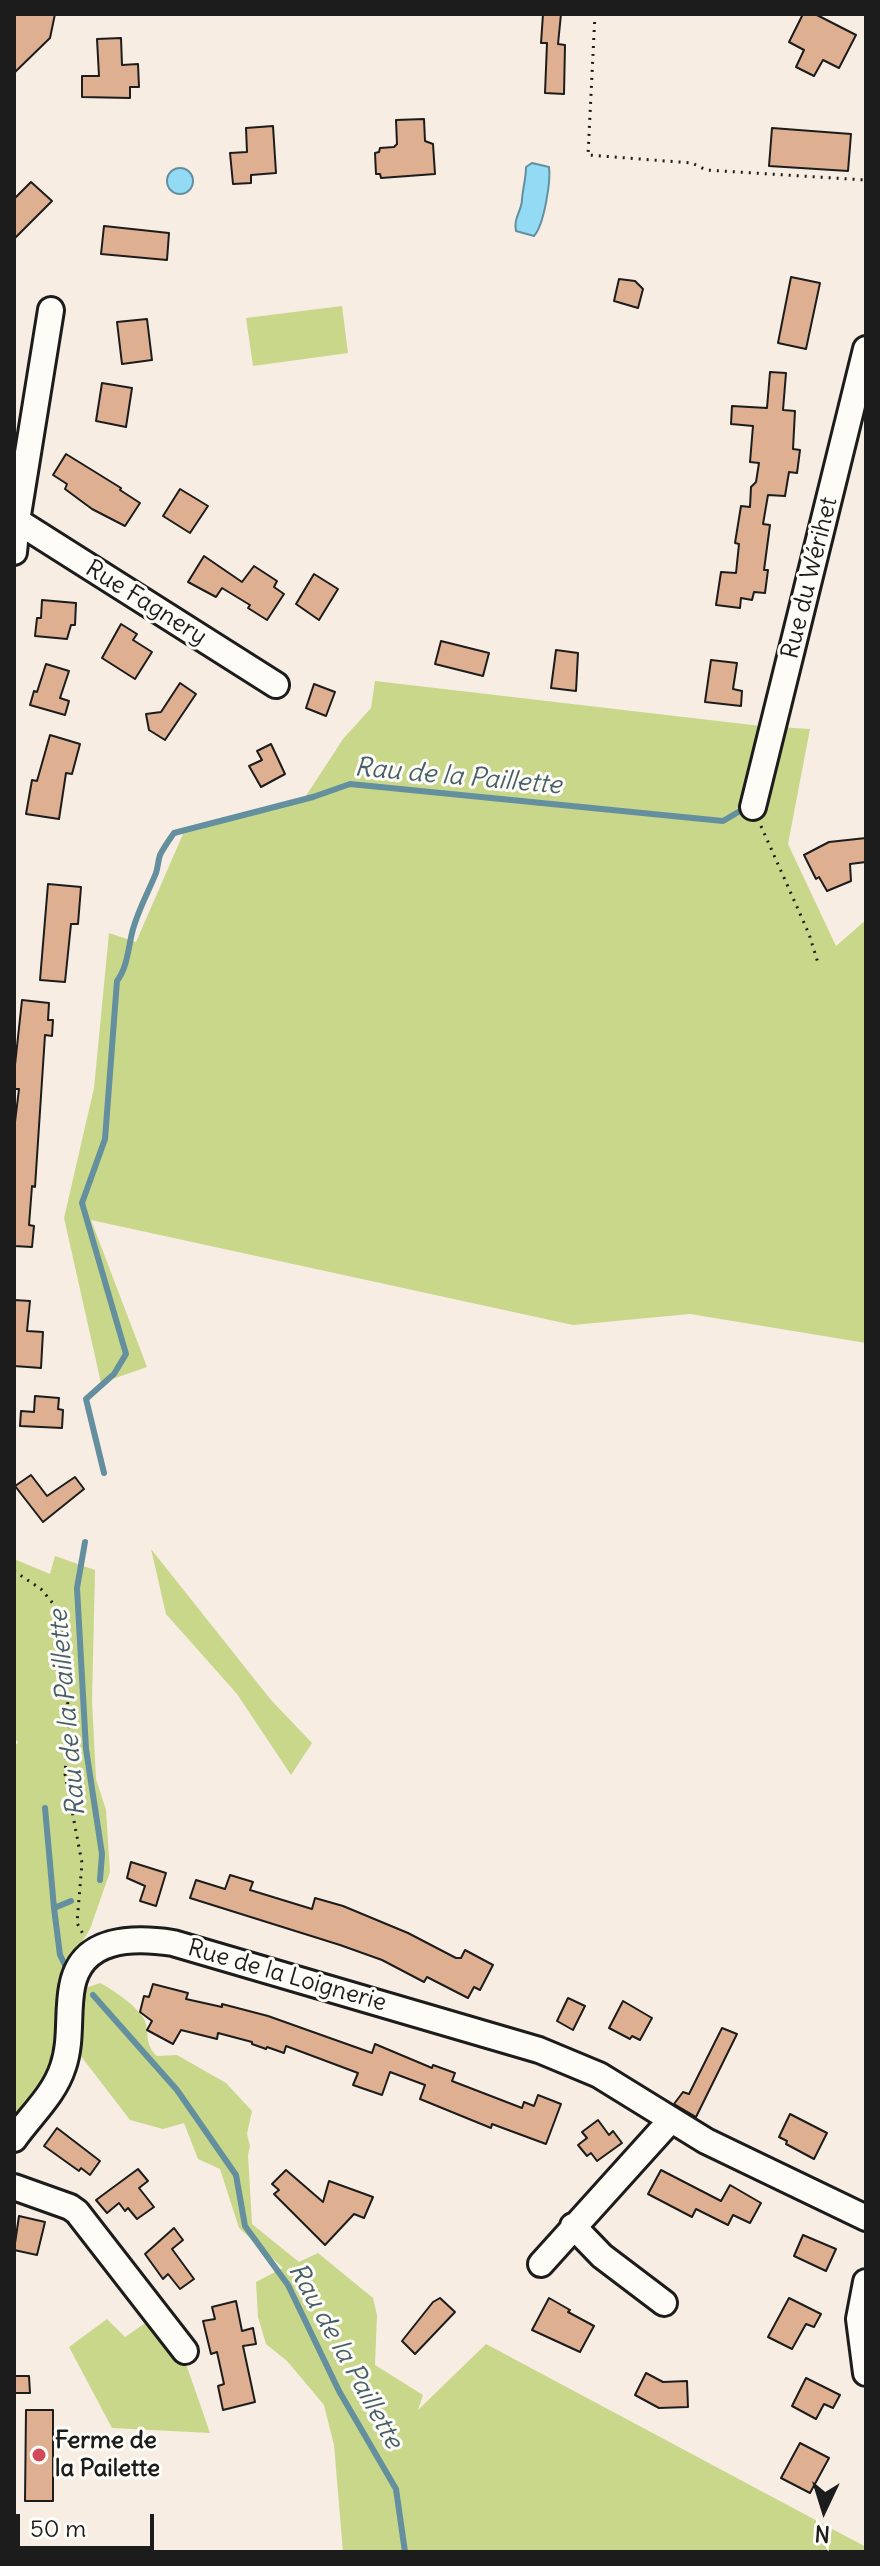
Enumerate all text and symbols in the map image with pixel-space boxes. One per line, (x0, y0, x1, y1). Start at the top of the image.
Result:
street label: Rue du Wérihet (776, 494, 844, 662)
street label: Rue Fagnery (80, 554, 212, 652)
water label: Rau de la Paillette (353, 752, 563, 802)
water label: Rau de la Paillette (43, 1608, 93, 1818)
street label: Rue de la Loignerie (184, 1934, 390, 2018)
water label: Rau de la Paillette (281, 2258, 409, 2454)
place label: Ferme de la Pailette (55, 2427, 160, 2483)
marker: Ferme de la Pailette (30, 2446, 48, 2464)
north arrow (784, 2470, 864, 2550)
scale bar (20, 2498, 158, 2548)
text: 50 m (30, 2513, 86, 2543)
text: N (814, 2519, 831, 2548)

